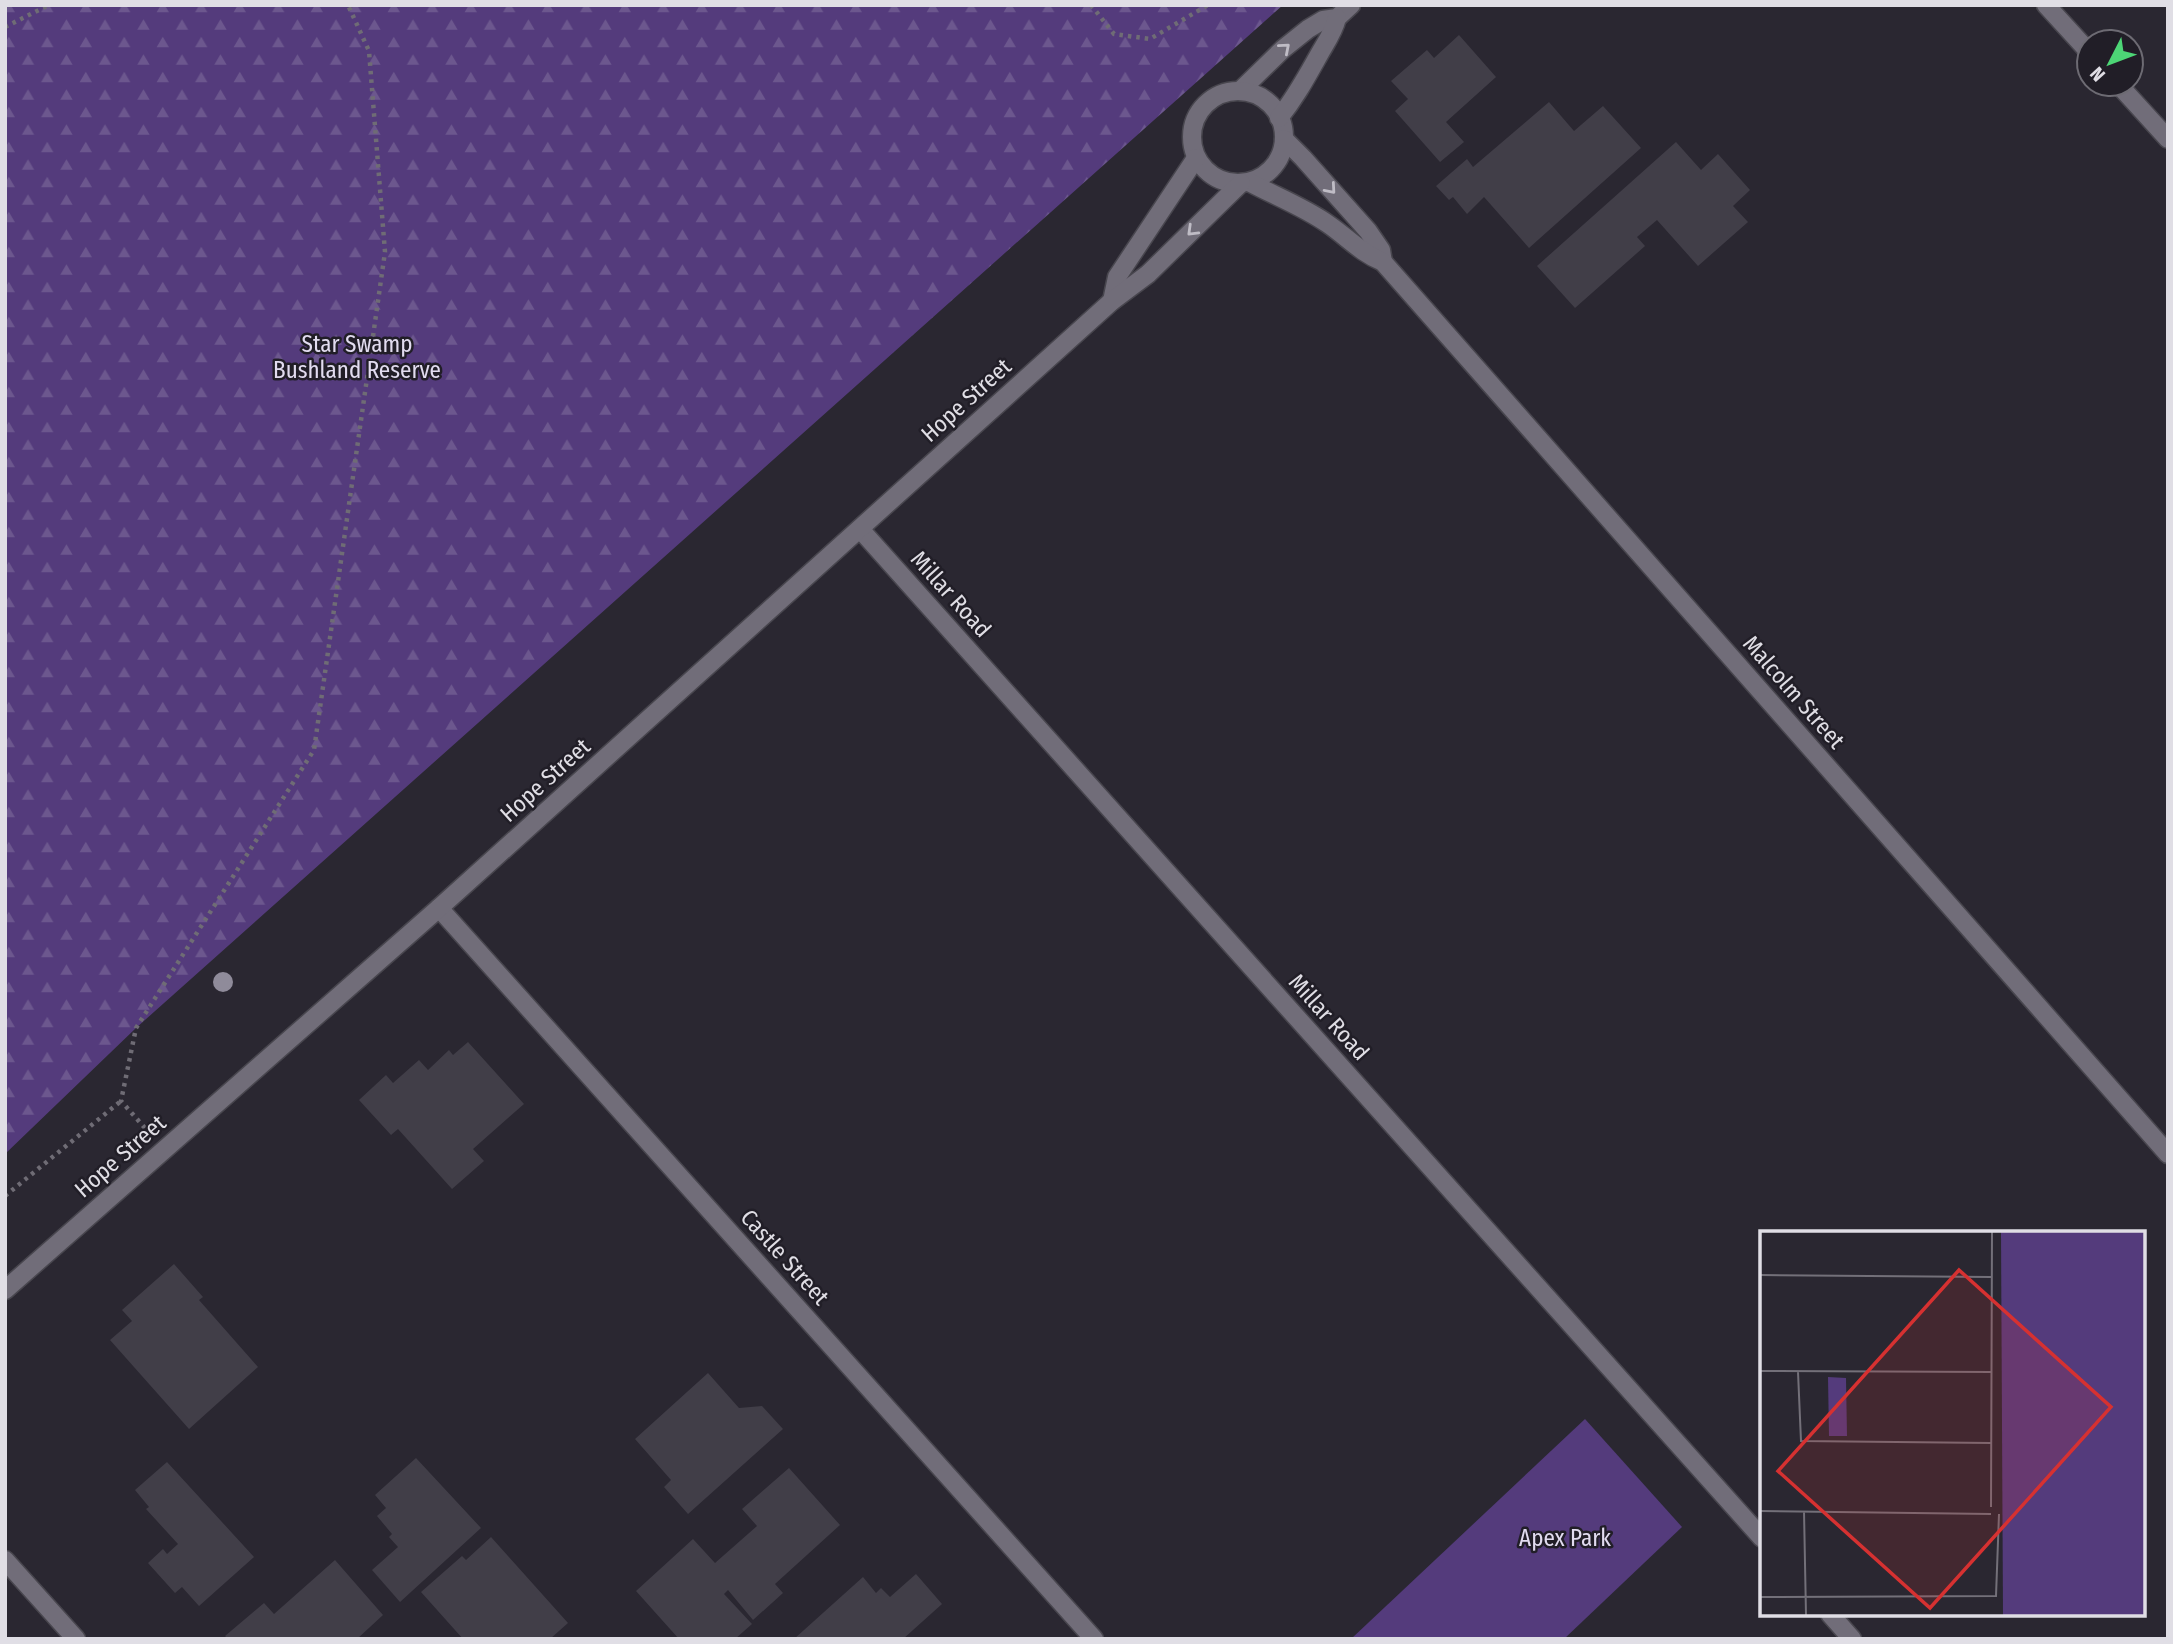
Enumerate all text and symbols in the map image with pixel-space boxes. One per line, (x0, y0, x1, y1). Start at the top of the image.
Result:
north arrow (2075, 28, 2145, 98)
one-way arrow (1277, 44, 1290, 56)
text: N (2085, 62, 2110, 86)
one-way arrow (1323, 180, 1335, 193)
one-way arrow (1187, 223, 1200, 236)
park label: Star Swamp Bushland Reserve (273, 330, 441, 384)
street label: Hope Street (915, 352, 1017, 448)
street label: Millar Road (905, 545, 997, 643)
street label: Malcolm Street (1737, 630, 1851, 755)
street label: Hope Street (494, 732, 596, 828)
street label: Millar Road (1283, 968, 1375, 1066)
street label: Hope Street (69, 1109, 172, 1203)
street label: Castle Street (735, 1203, 836, 1311)
inset map (1760, 1231, 2145, 1616)
park label: Apex Park (1519, 1524, 1611, 1552)

